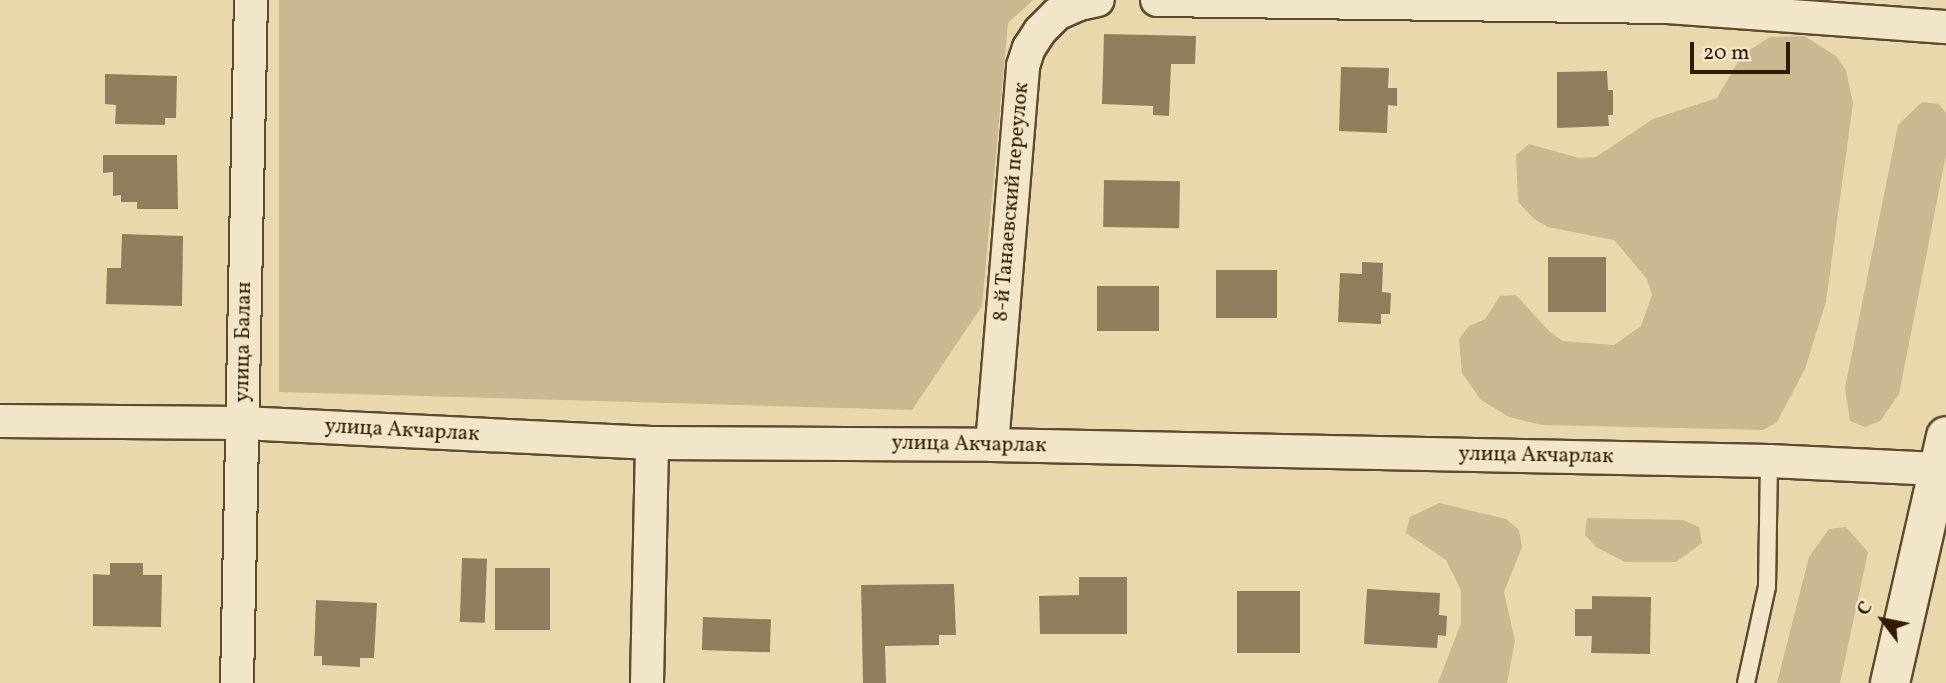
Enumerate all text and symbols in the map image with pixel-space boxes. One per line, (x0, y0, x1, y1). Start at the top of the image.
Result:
scale bar (1694, 28, 1794, 72)
text: 20 m (1703, 39, 1749, 68)
street label: 8-й Танаевский переулок (989, 81, 1035, 323)
street label: улица Балан (230, 281, 258, 403)
street label: улица Акчарлак (324, 414, 480, 448)
street label: улица Акчарлак (891, 431, 1047, 459)
street label: улица Акчарлак (1458, 442, 1614, 470)
north arrow (1848, 585, 1918, 655)
text: С (1851, 597, 1879, 621)

